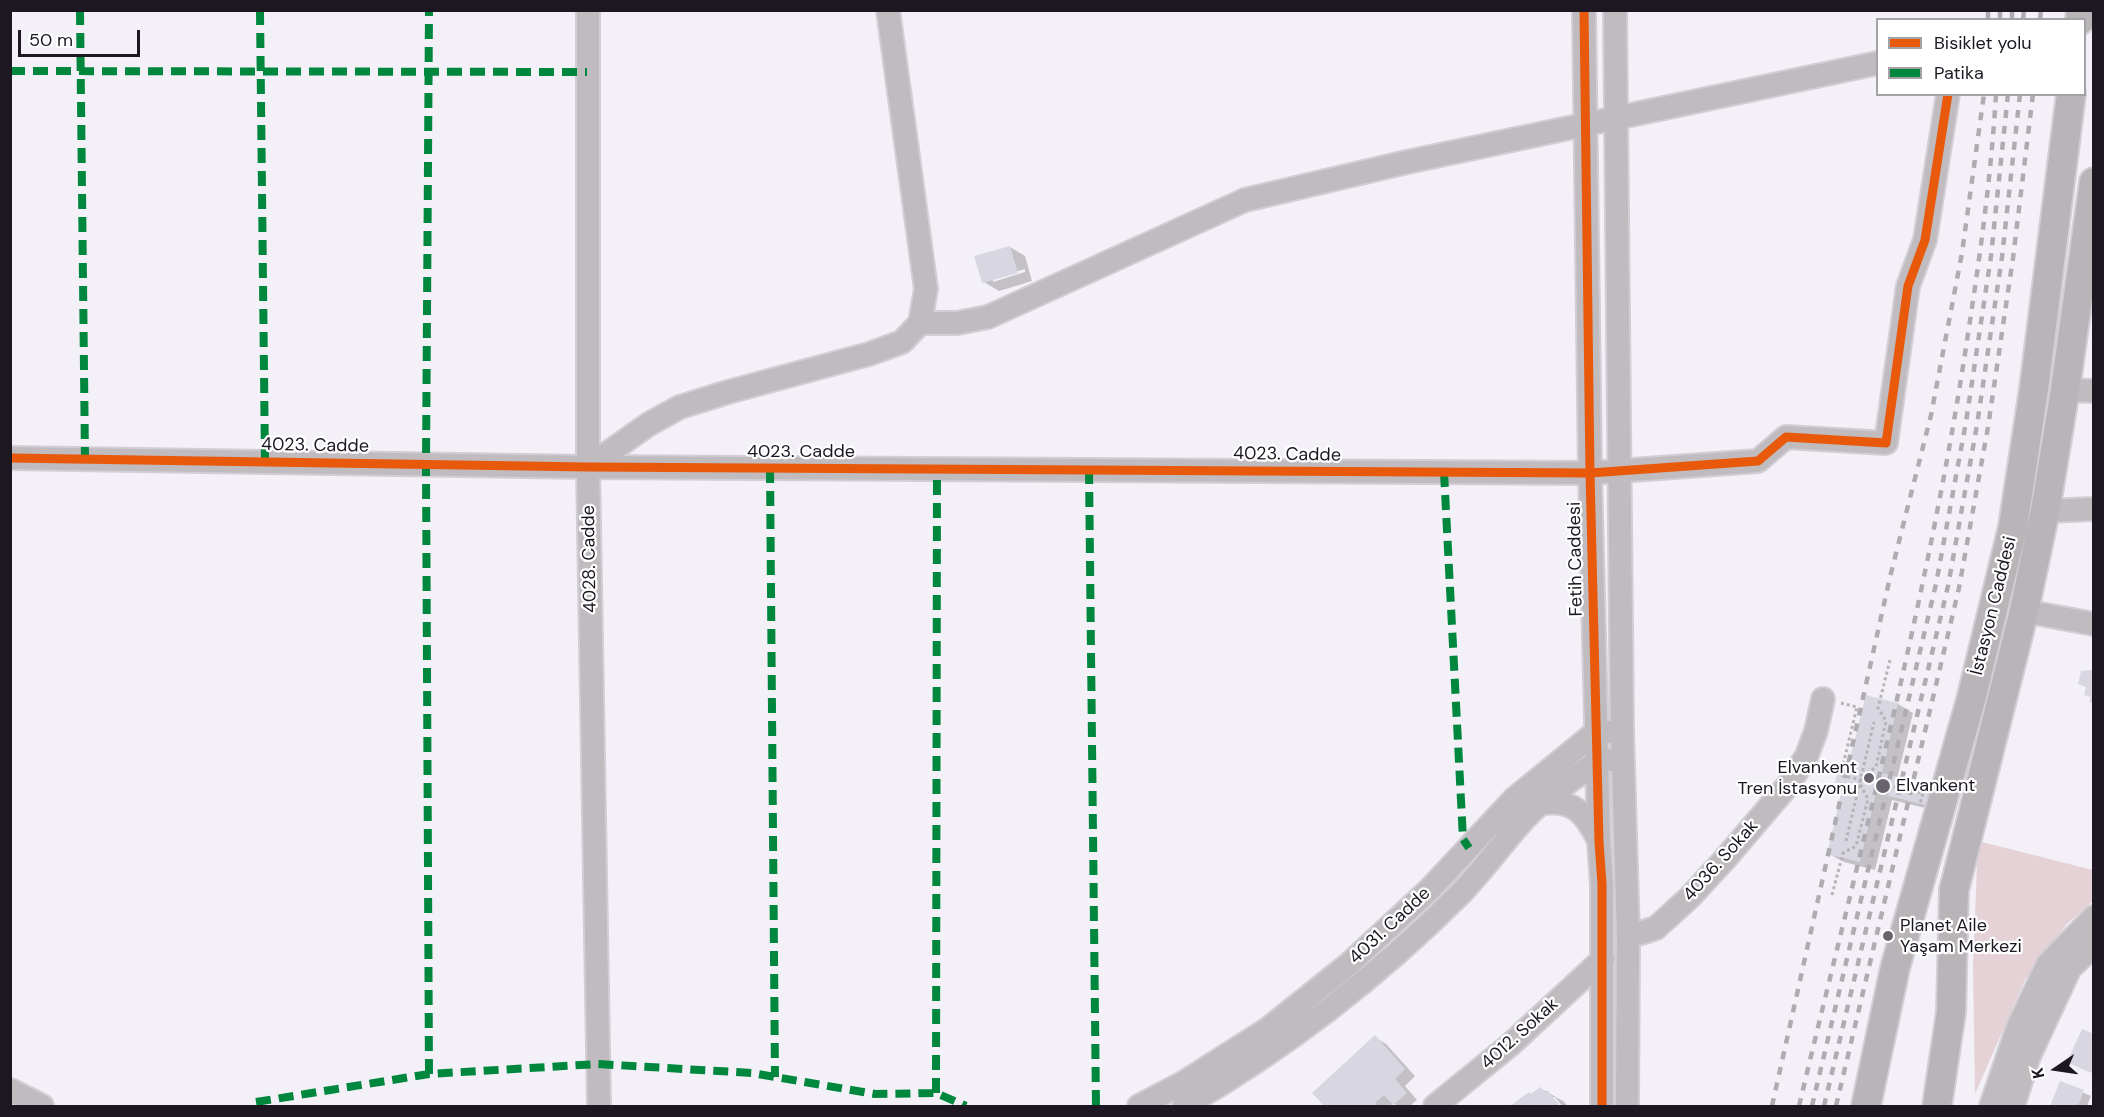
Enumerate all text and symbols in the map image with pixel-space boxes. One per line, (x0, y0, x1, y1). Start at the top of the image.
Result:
scale bar (21, 18, 142, 56)
legend (1876, 18, 2086, 96)
text: 50 m (29, 28, 73, 52)
text: Bisiklet yolu (1934, 31, 2032, 55)
text: Patika (1934, 61, 1984, 85)
street label: 4023. Cadde (261, 434, 369, 458)
street label: 4023. Cadde (747, 441, 855, 463)
street label: 4023. Cadde (1233, 443, 1341, 467)
street label: Fetih Caddesi (1564, 502, 1588, 616)
street label: 4028. Cadde (578, 505, 602, 613)
street label: İstasyon Caddesi (1966, 534, 2022, 678)
place label: Elvankent Tren İstasyonu (1737, 757, 1857, 800)
marker: Elvankent Tren İstasyonu (1862, 771, 1876, 785)
place label: Elvankent (1896, 775, 1975, 797)
marker: Elvankent (1874, 777, 1892, 795)
street label: 4036. Sokak (1679, 816, 1763, 906)
street label: 4031. Cadde (1345, 883, 1435, 969)
place label: Planet Aile Yaşam Merkezi (1900, 915, 2022, 958)
marker: Planet Aile Yaşam Merkezi (1881, 929, 1895, 943)
street label: 4012. Sokak (1477, 994, 1563, 1074)
north arrow (2026, 1039, 2086, 1099)
text: K (2027, 1066, 2049, 1081)

